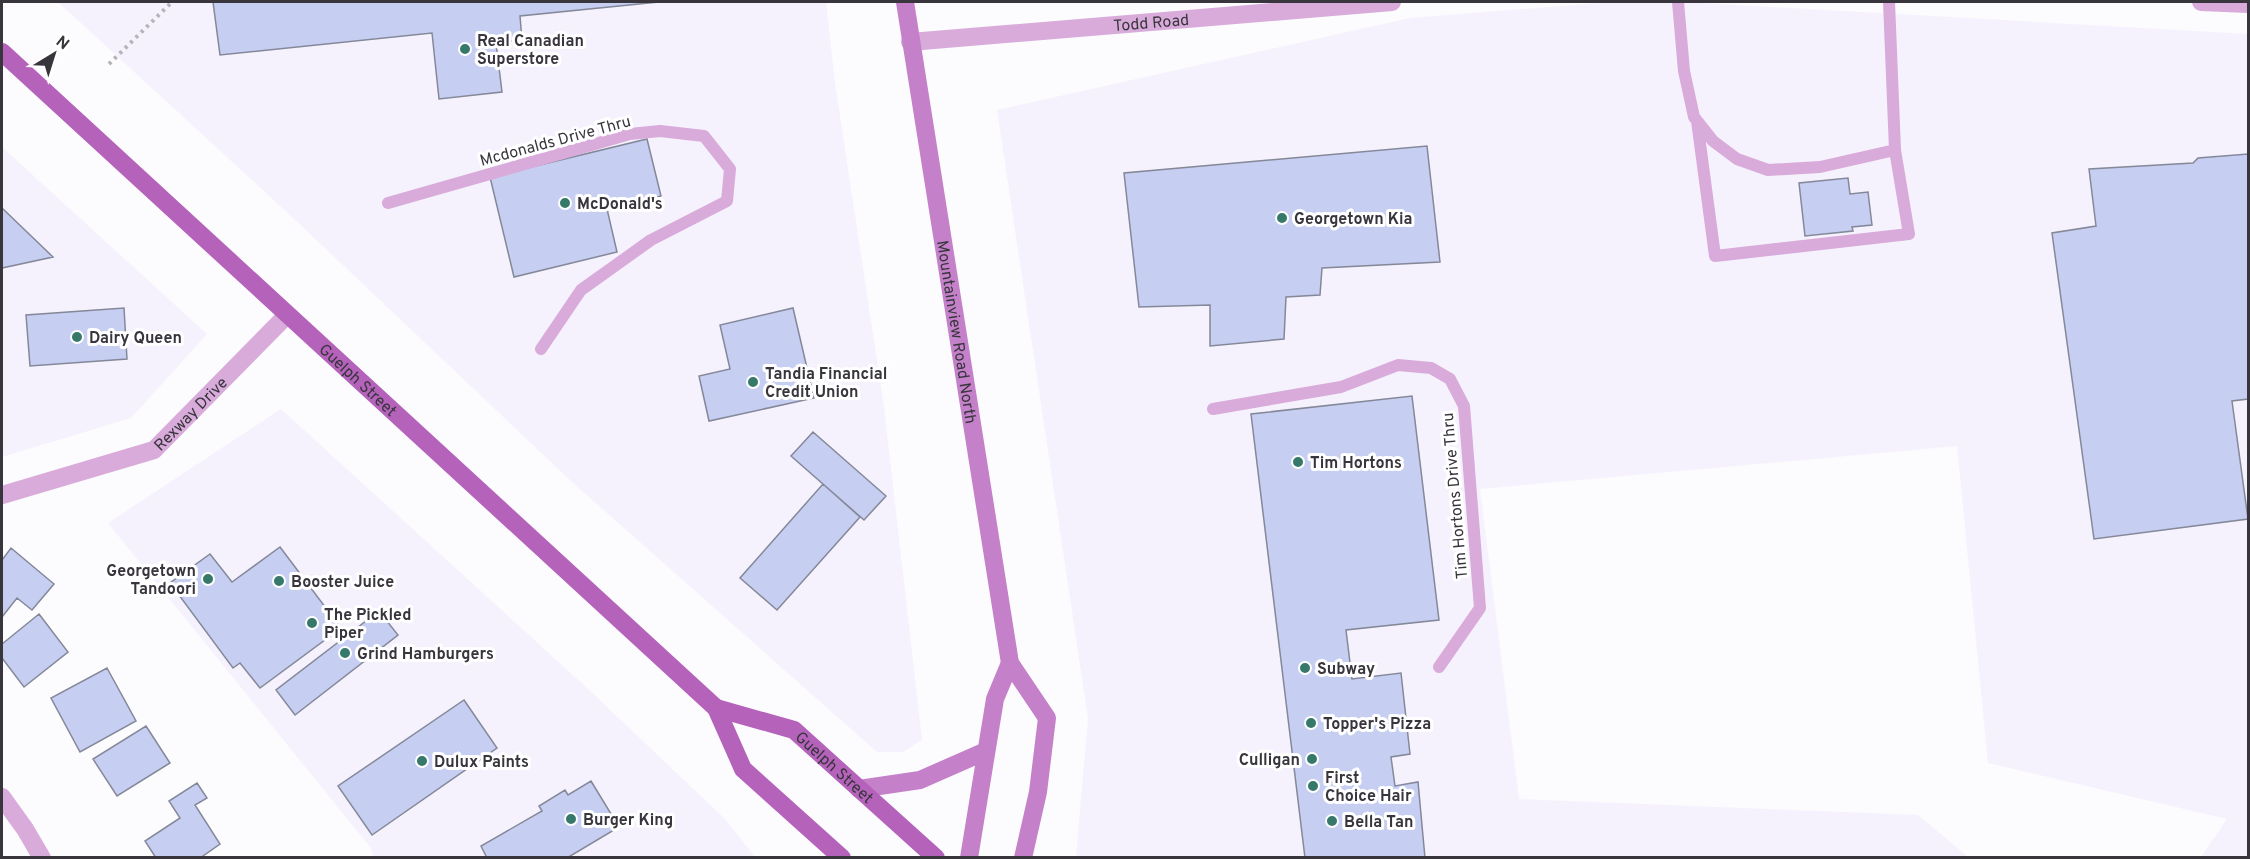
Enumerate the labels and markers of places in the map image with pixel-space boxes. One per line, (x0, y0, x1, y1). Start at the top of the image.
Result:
place label: Real Canadian Superstore (477, 32, 584, 70)
marker: Real Canadian Superstore (458, 42, 472, 56)
place label: McDonald's (577, 195, 663, 215)
marker: McDonald's (558, 196, 572, 210)
place label: Georgetown Kia (1294, 210, 1413, 230)
marker: Georgetown Kia (1275, 211, 1289, 225)
place label: Dairy Queen (89, 329, 182, 349)
marker: Dairy Queen (70, 330, 84, 344)
place label: Tandia Financial Credit Union (765, 365, 887, 403)
marker: Tandia Financial Credit Union (746, 375, 760, 389)
place label: Tim Hortons (1310, 454, 1402, 474)
marker: Tim Hortons (1291, 455, 1305, 469)
place label: Georgetown Tandoori (106, 562, 196, 600)
marker: Georgetown Tandoori (201, 572, 215, 586)
place label: Booster Juice (291, 573, 394, 593)
marker: Booster Juice (272, 574, 286, 588)
place label: The Pickled Piper (324, 606, 412, 644)
marker: The Pickled Piper (305, 616, 319, 630)
place label: Grind Hamburgers (357, 645, 494, 665)
marker: Grind Hamburgers (338, 646, 352, 660)
place label: Subway (1317, 660, 1375, 680)
marker: Subway (1298, 661, 1312, 675)
place label: Topper's Pizza (1323, 715, 1431, 735)
marker: Topper's Pizza (1304, 716, 1318, 730)
place label: Culligan (1239, 751, 1300, 771)
marker: Culligan (1305, 752, 1319, 766)
place label: Dulux Paints (434, 753, 529, 773)
marker: Dulux Paints (415, 754, 429, 768)
place label: First Choice Hair (1325, 769, 1412, 807)
marker: First Choice Hair (1306, 779, 1320, 793)
place label: Burger King (583, 811, 673, 831)
marker: Burger King (564, 812, 578, 826)
place label: Bella Tan (1344, 813, 1413, 833)
marker: Bella Tan (1325, 814, 1339, 828)

